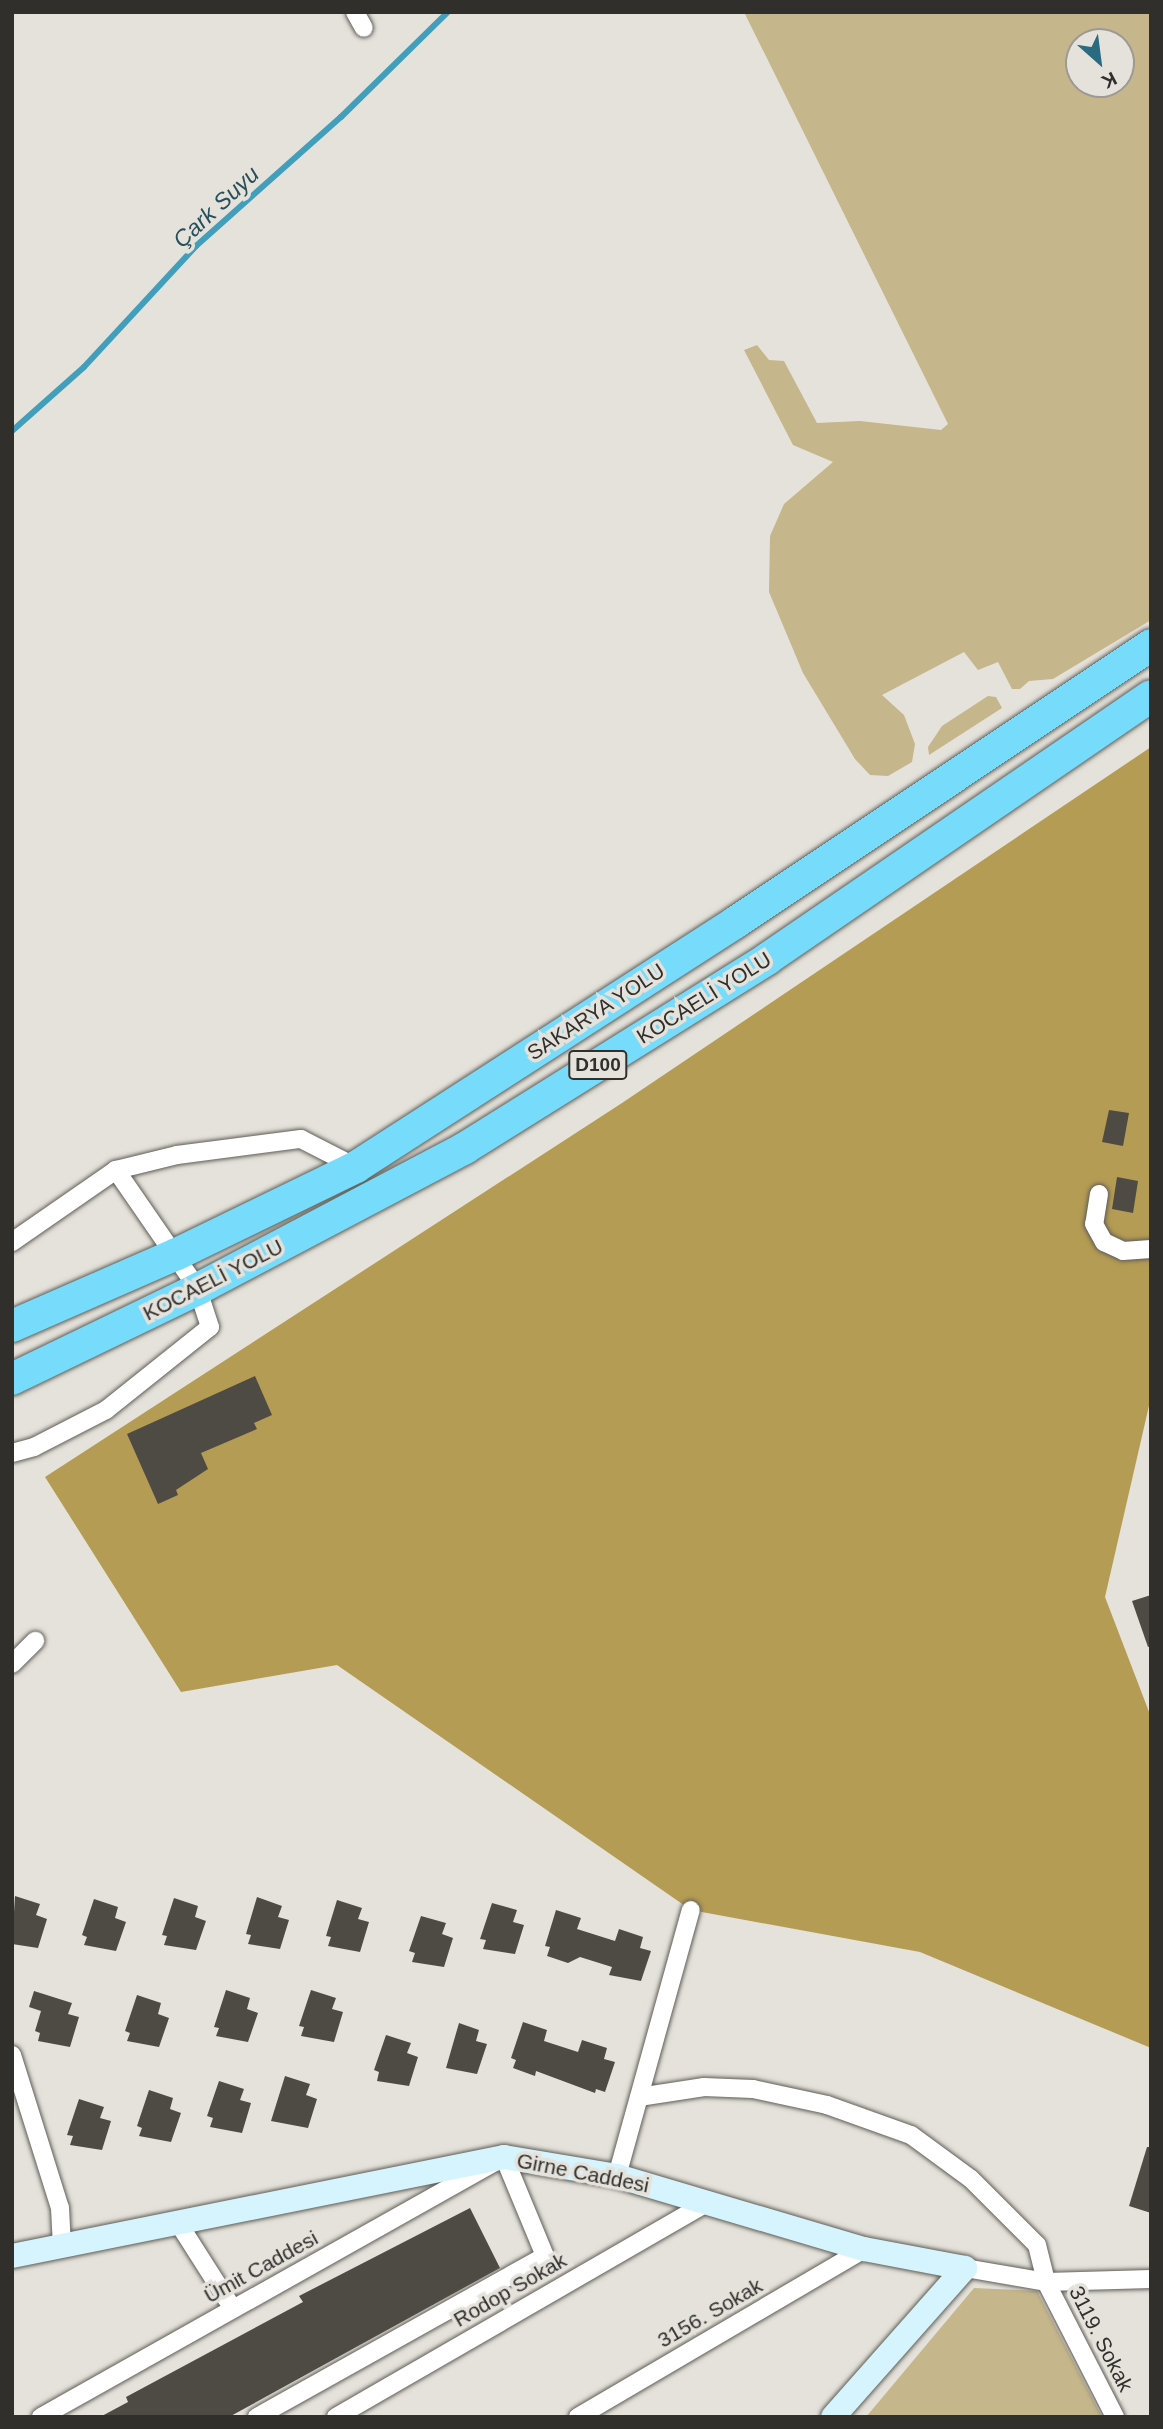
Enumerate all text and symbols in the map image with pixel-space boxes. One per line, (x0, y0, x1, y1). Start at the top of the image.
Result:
north arrow (1065, 28, 1135, 98)
text: K (1098, 68, 1120, 93)
water label: Çark Suyu (167, 160, 265, 254)
street label: KOCAELİ YOLU (632, 946, 776, 1050)
street label: SAKARYA YOLU (522, 958, 670, 1066)
road number: D100 (568, 1050, 628, 1080)
street label: KOCAELİ YOLU (139, 1234, 287, 1326)
street label: Girne Caddesi (515, 2148, 651, 2198)
street label: Ümit Caddesi (200, 2225, 322, 2309)
street label: Rodop Sokak (449, 2248, 571, 2332)
street label: 3156. Sokak (653, 2273, 767, 2353)
street label: 3119. Sokak (1064, 2282, 1138, 2396)

